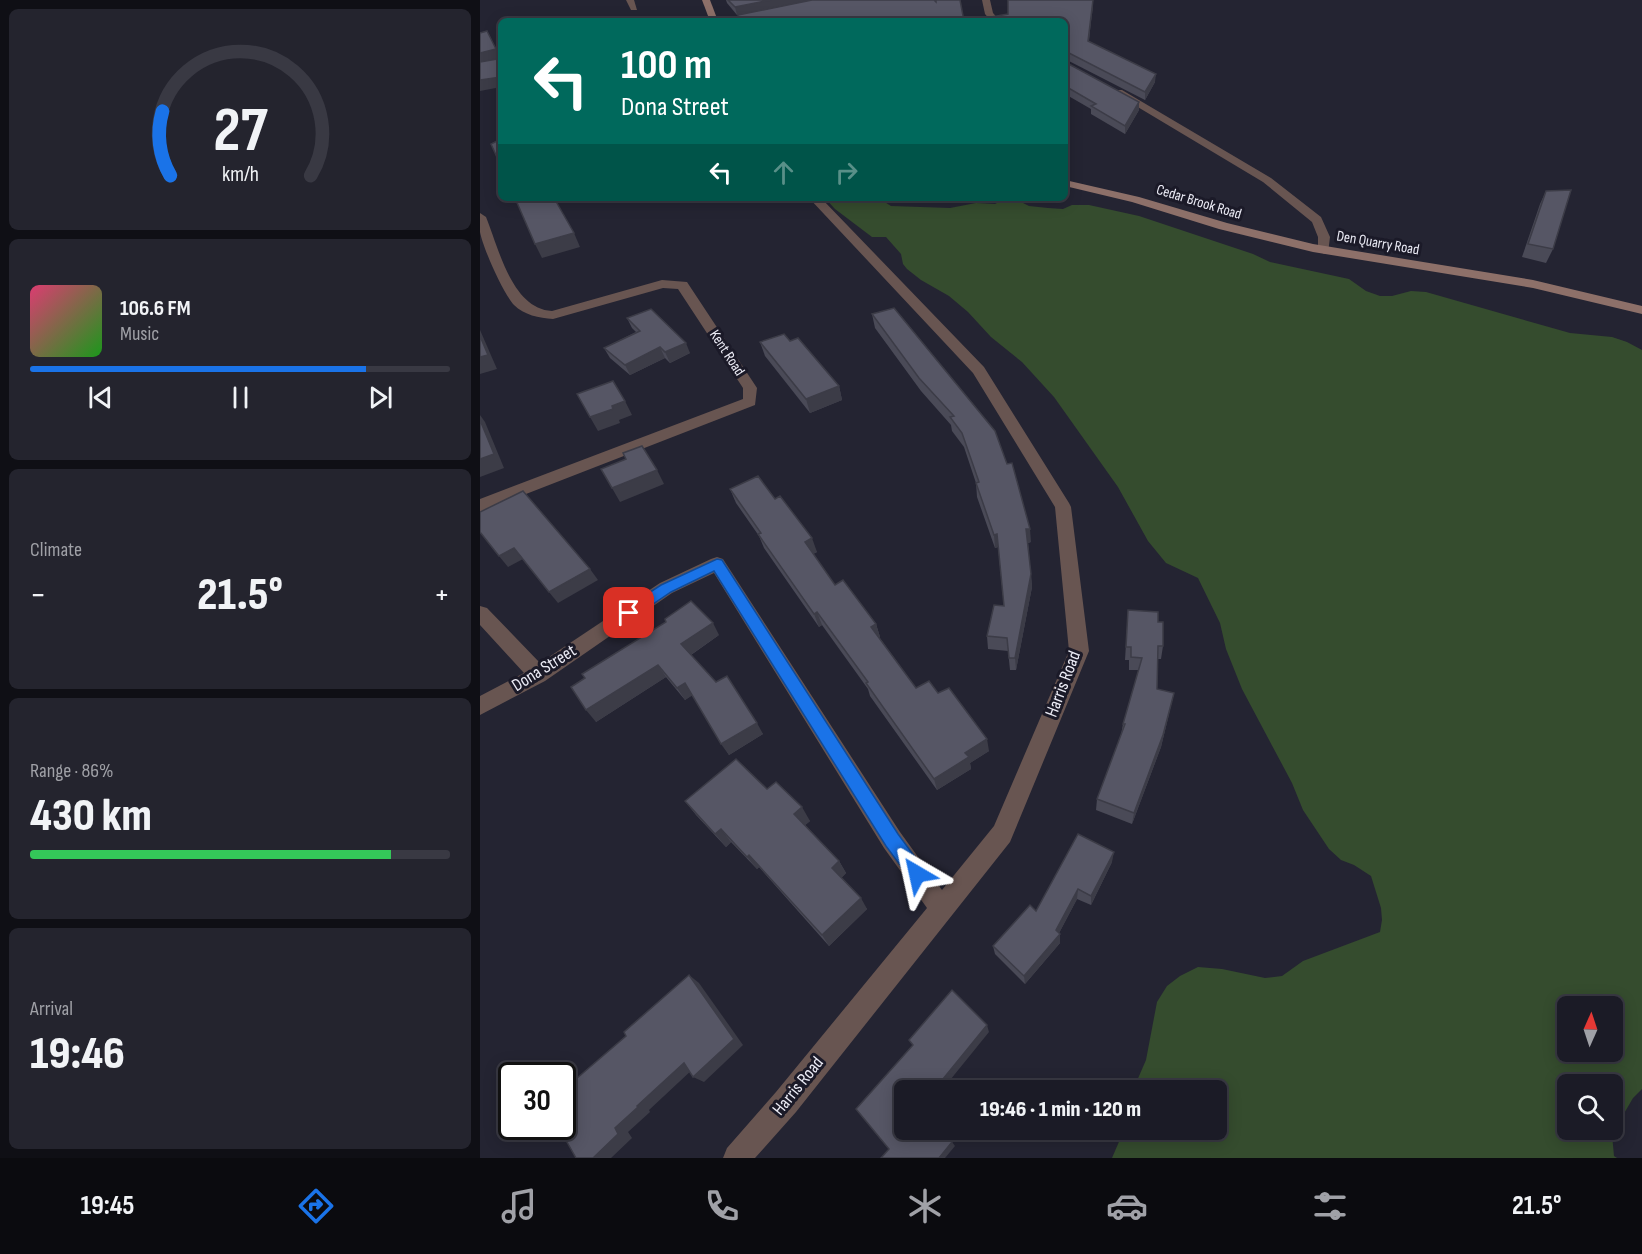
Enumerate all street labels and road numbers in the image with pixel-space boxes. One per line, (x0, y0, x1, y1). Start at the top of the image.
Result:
street label: Cedar Brook Road (1154, 180, 1244, 224)
street label: Den Quarry Road (1335, 226, 1421, 260)
street label: Kent Road (705, 326, 749, 380)
street label: Dona Street (508, 640, 580, 696)
street label: Harris Road (1041, 648, 1085, 720)
street label: Harris Road (768, 1053, 828, 1119)

